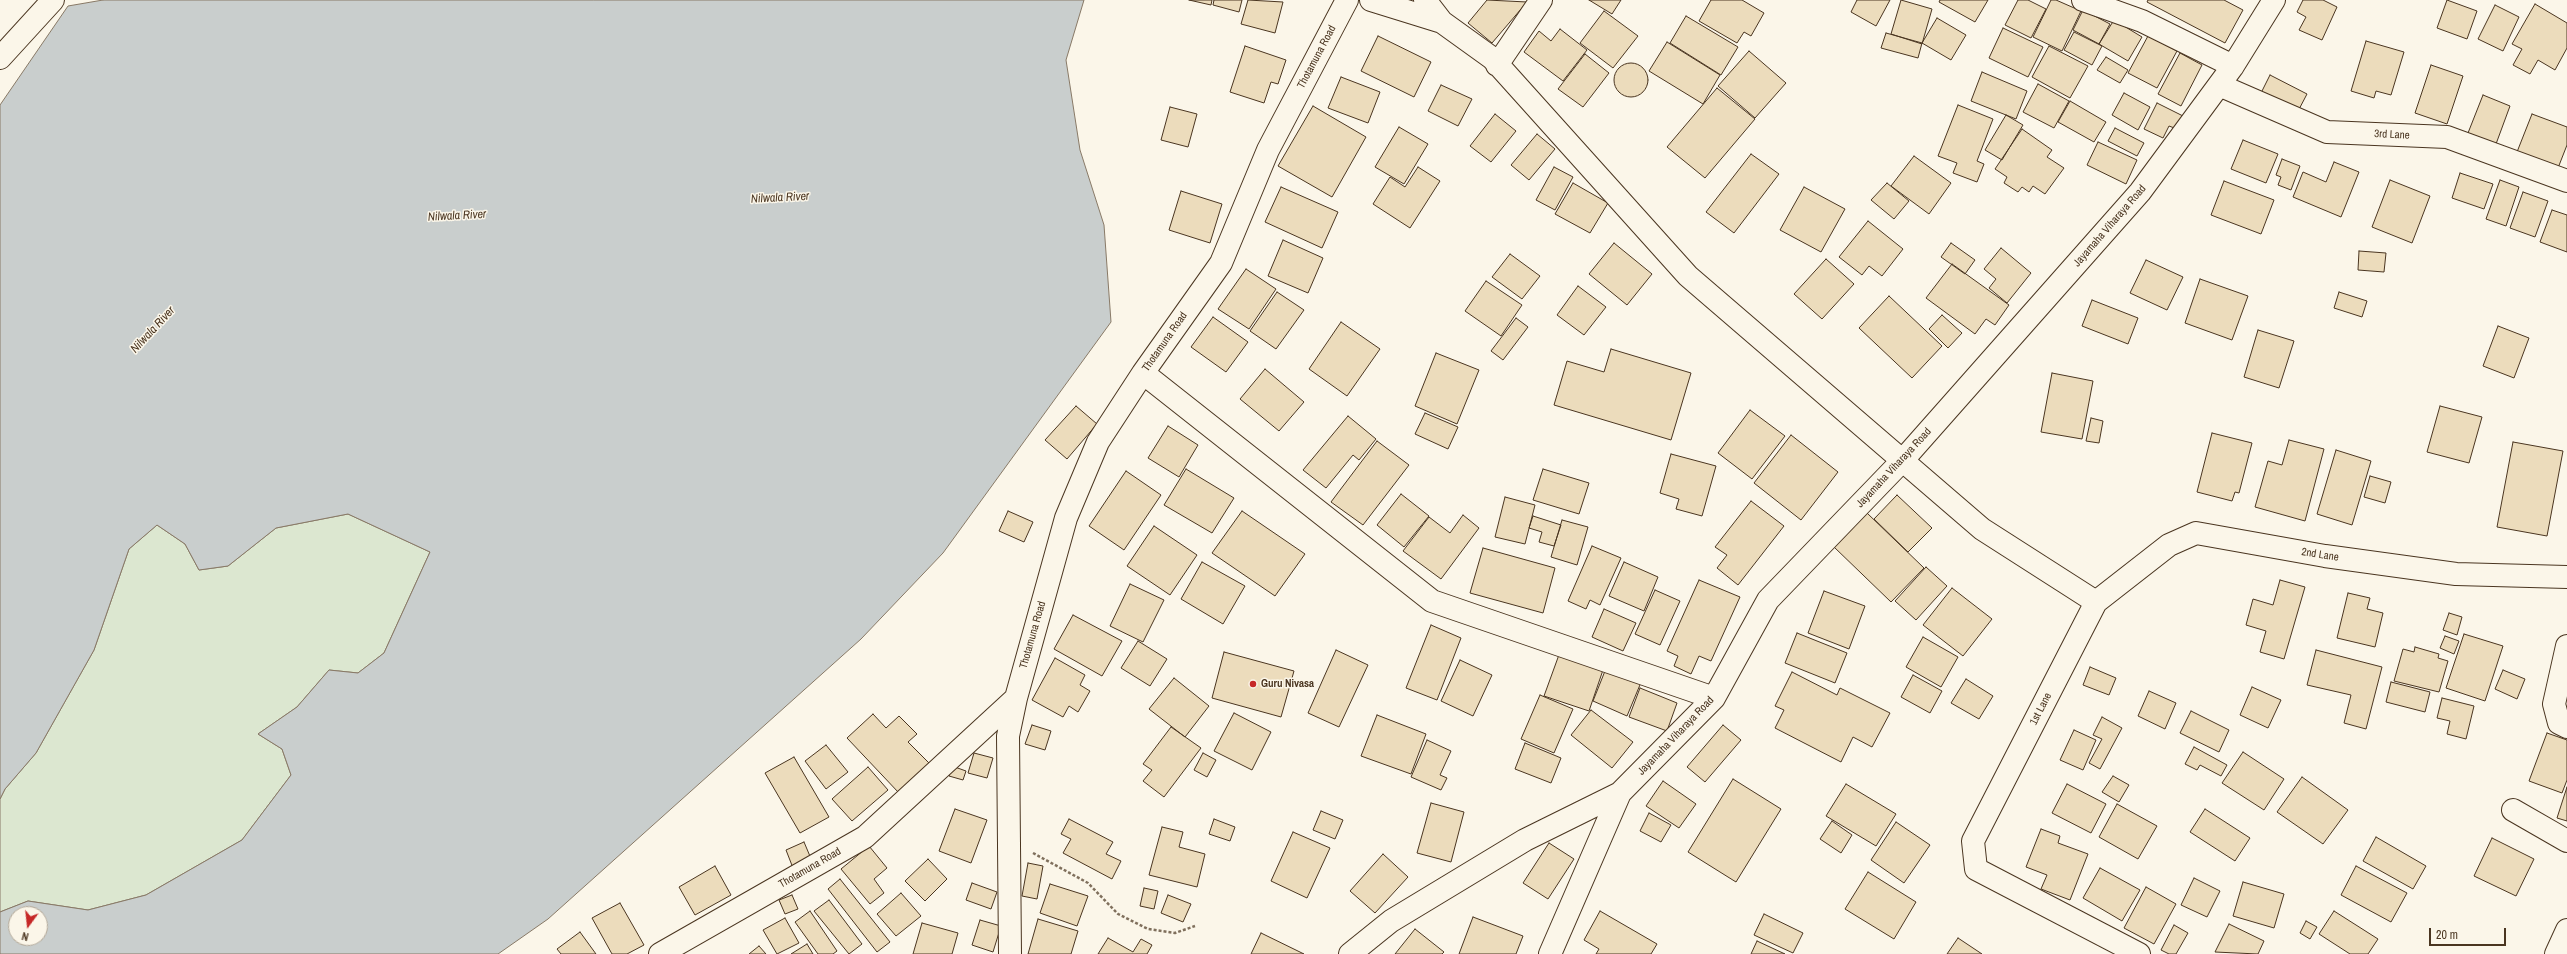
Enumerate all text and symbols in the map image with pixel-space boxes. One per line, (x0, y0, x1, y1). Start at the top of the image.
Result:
street label: Thotamuna Road (1295, 23, 1339, 91)
street label: 3rd Lane (2374, 127, 2410, 143)
street label: Jayamaha Viharaya Road (2071, 182, 2149, 270)
water label: Nilwala River (750, 189, 810, 207)
water label: Nilwala River (427, 207, 487, 225)
water label: Nilwala River (128, 304, 178, 356)
street label: Thotamuna Road (1140, 310, 1190, 374)
street label: Jayamaha Viharaya Road (1854, 425, 1934, 511)
street label: 2nd Lane (2300, 546, 2340, 564)
street label: Thotamuna Road (1017, 600, 1049, 670)
place label: Guru Nivasa (1261, 677, 1314, 691)
marker: Guru Nivasa (1248, 679, 1258, 689)
street label: 1st Lane (2027, 691, 2055, 727)
street label: Jayamaha Viharaya Road (1635, 694, 1717, 778)
street label: Thotamuna Road (777, 845, 843, 891)
north arrow (8, 906, 48, 946)
scale bar (2431, 920, 2508, 946)
text: 20 m (2436, 927, 2458, 943)
text: N (20, 929, 30, 944)

